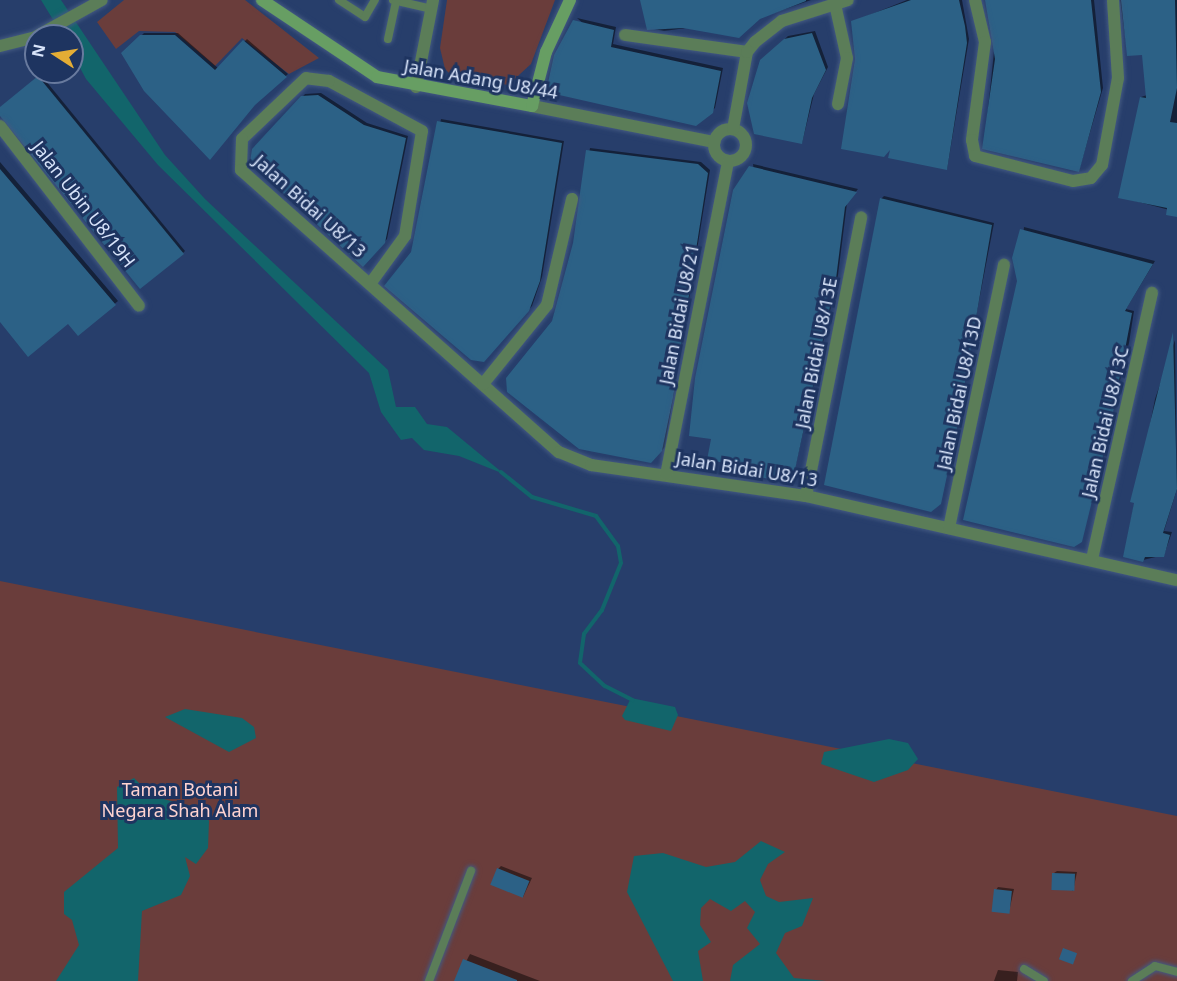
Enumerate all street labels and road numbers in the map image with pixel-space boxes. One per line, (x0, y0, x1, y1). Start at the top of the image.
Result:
street label: Jalan Adang U8/44 (402, 55, 560, 103)
street label: Jalan Ubin U8/19H (28, 137, 140, 271)
street label: Jalan Bidai U8/13 (250, 150, 370, 262)
street label: Jalan Bidai U8/21 (655, 242, 703, 386)
street label: Jalan Bidai U8/13E (791, 276, 841, 430)
street label: Jalan Bidai U8/13D (932, 314, 986, 472)
street label: Jalan Bidai U8/13C (1077, 344, 1133, 500)
street label: Jalan Bidai U8/13 (675, 447, 819, 491)

